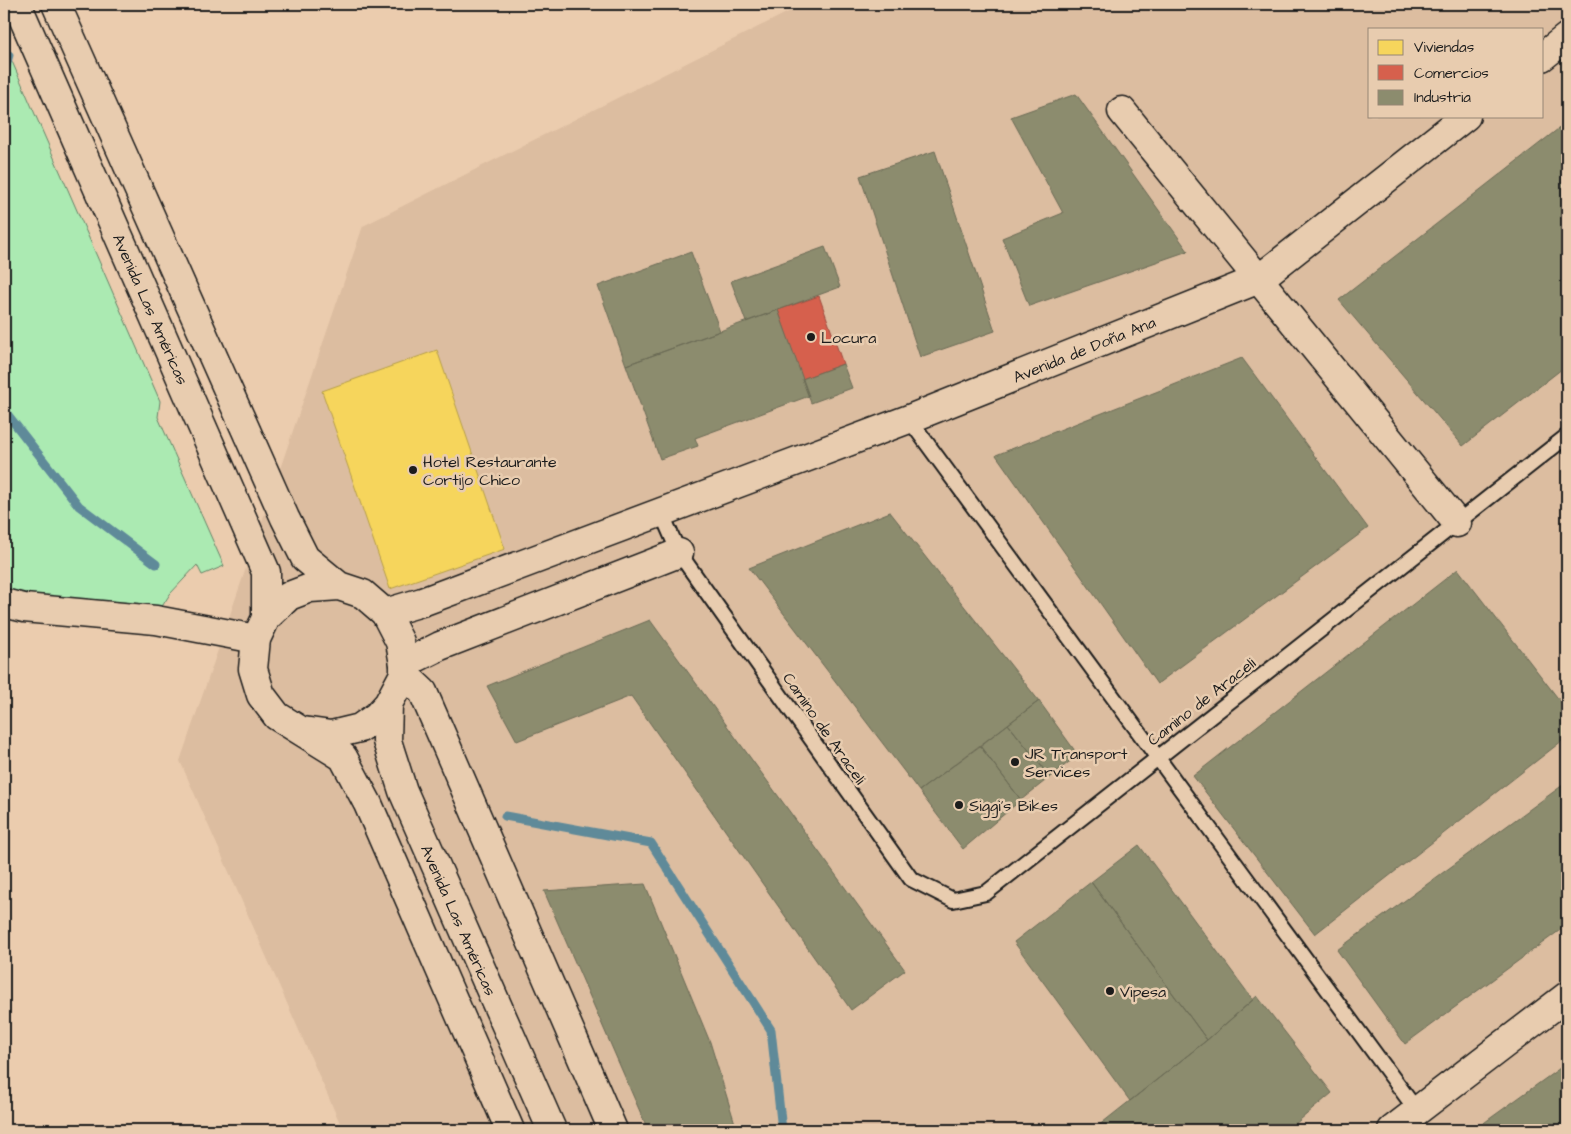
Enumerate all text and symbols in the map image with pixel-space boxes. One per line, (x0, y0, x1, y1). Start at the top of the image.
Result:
legend (1368, 28, 1544, 118)
text: Viviendas (1414, 37, 1475, 58)
text: Comercios (1414, 63, 1489, 84)
text: Industria (1414, 87, 1471, 108)
street label: Avenida Las Américas (107, 231, 193, 388)
street label: Avenida de Doña Ana (1010, 311, 1159, 389)
place label: Locura (821, 327, 876, 349)
marker: Locura (805, 331, 817, 343)
place label: Hotel Restaurante Cortijo Chico (423, 451, 557, 491)
marker: Hotel Restaurante Cortijo Chico (407, 464, 419, 476)
street label: Camino de Araceli (1143, 652, 1261, 751)
street label: Camino de Araceli (777, 668, 871, 789)
place label: JR Transport Services (1025, 743, 1128, 783)
marker: JR Transport Services (1009, 756, 1021, 768)
place label: Siggi’s Bikes (969, 795, 1058, 818)
marker: Siggi’s Bikes (953, 799, 965, 811)
street label: Avenida Las Américas (415, 842, 501, 999)
place label: Vipesa (1120, 981, 1166, 1003)
marker: Vipesa (1104, 985, 1116, 997)

